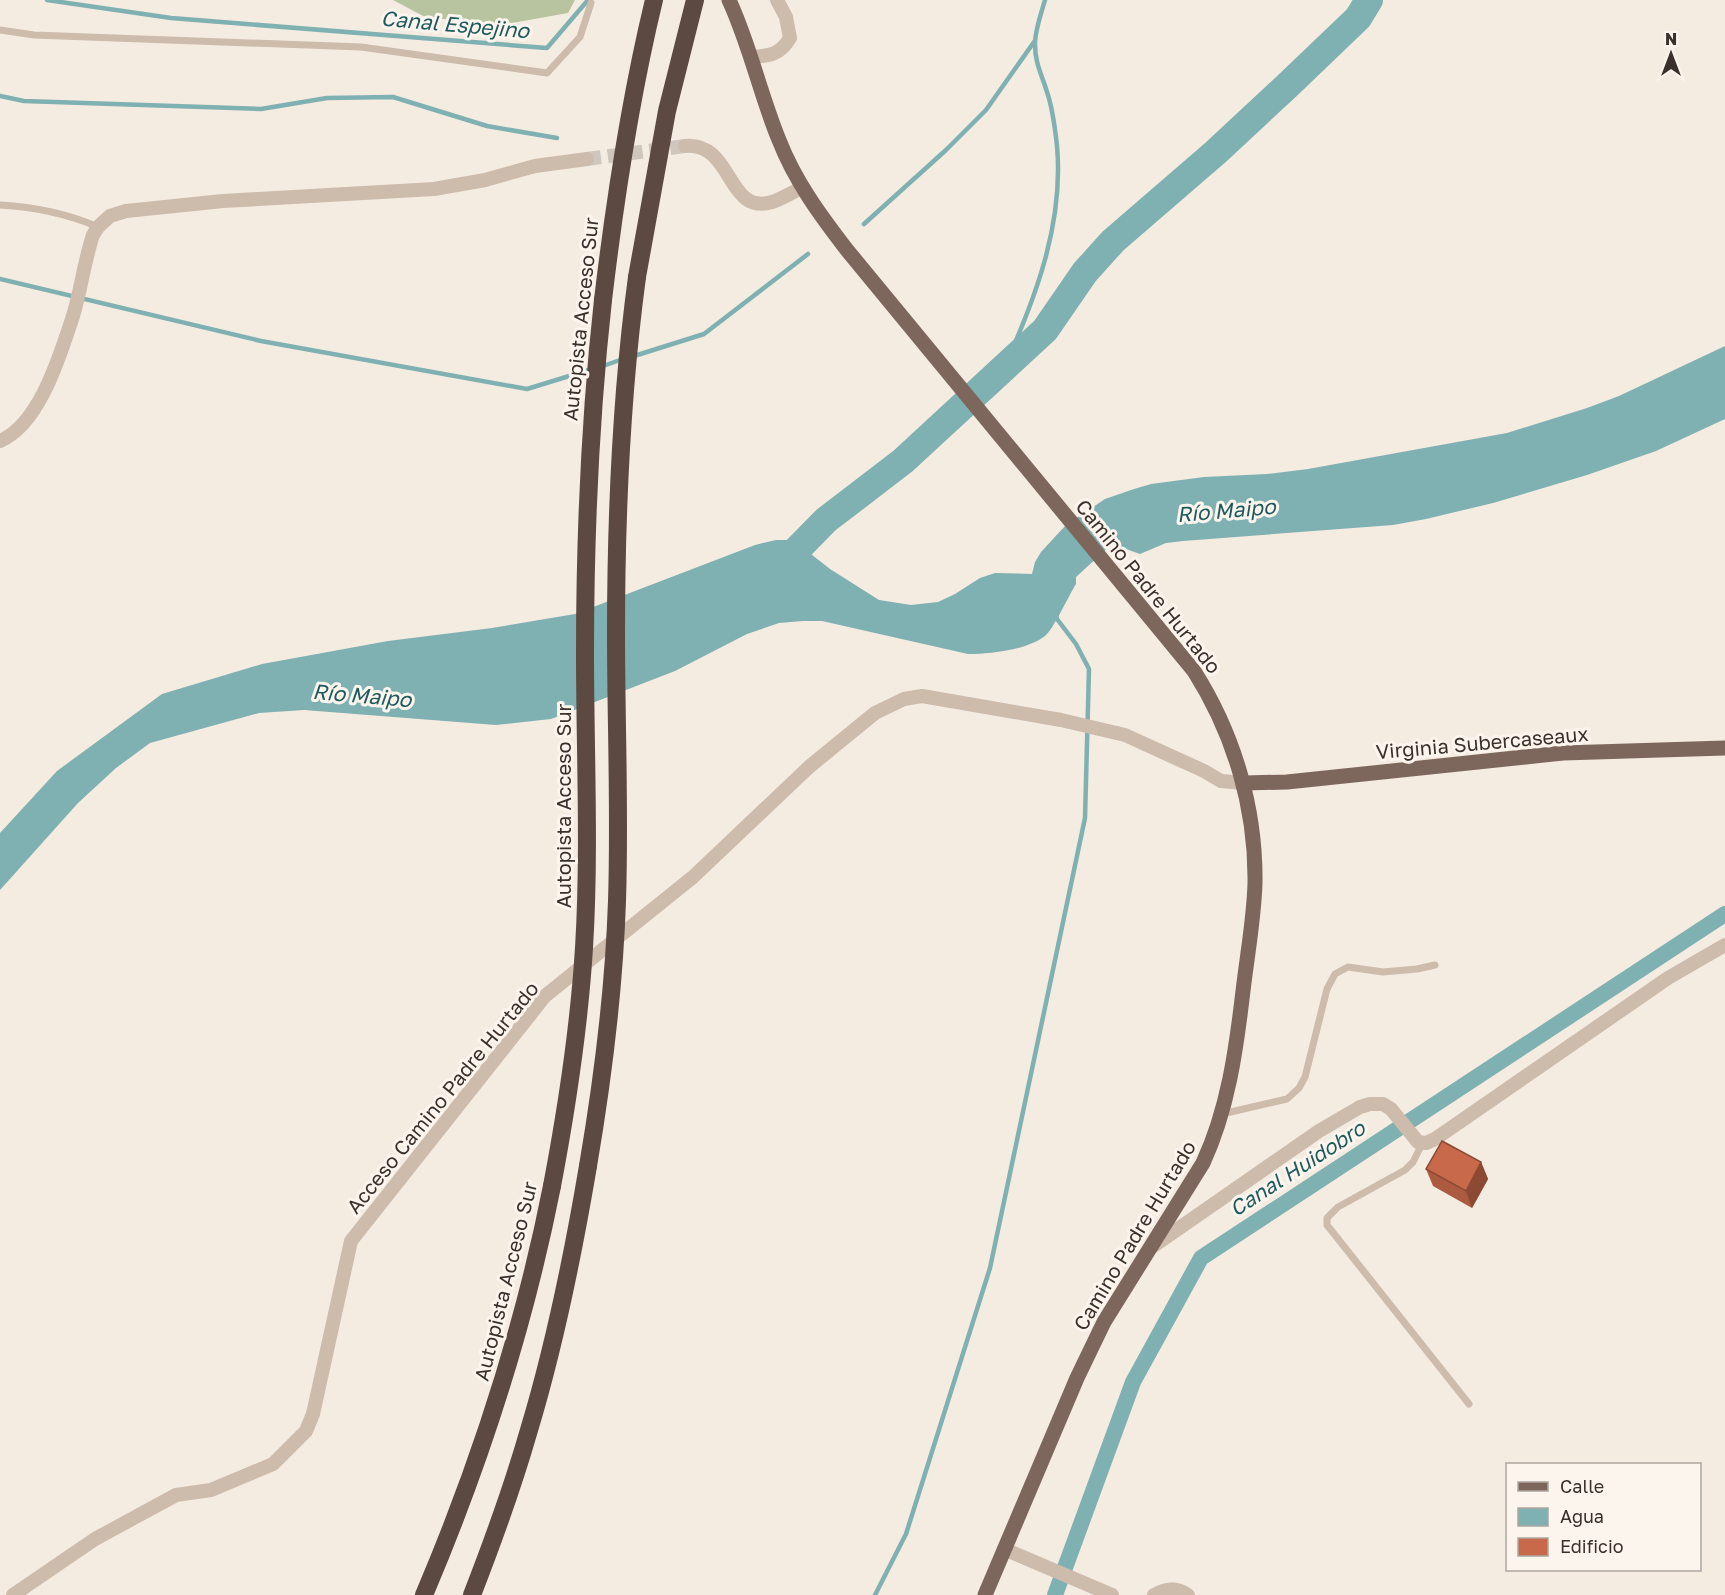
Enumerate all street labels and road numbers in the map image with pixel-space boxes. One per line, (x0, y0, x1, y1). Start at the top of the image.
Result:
street label: Autopista Acceso Sur (557, 216, 603, 422)
street label: Camino Padre Hurtado (1071, 494, 1227, 678)
street label: Autopista Acceso Sur (551, 704, 575, 908)
street label: Virginia Subercaseaux (1375, 721, 1589, 763)
street label: Acceso Camino Padre Hurtado (341, 976, 543, 1218)
street label: Camino Padre Hurtado (1068, 1136, 1200, 1334)
street label: Autopista Acceso Sur (469, 1179, 541, 1383)

